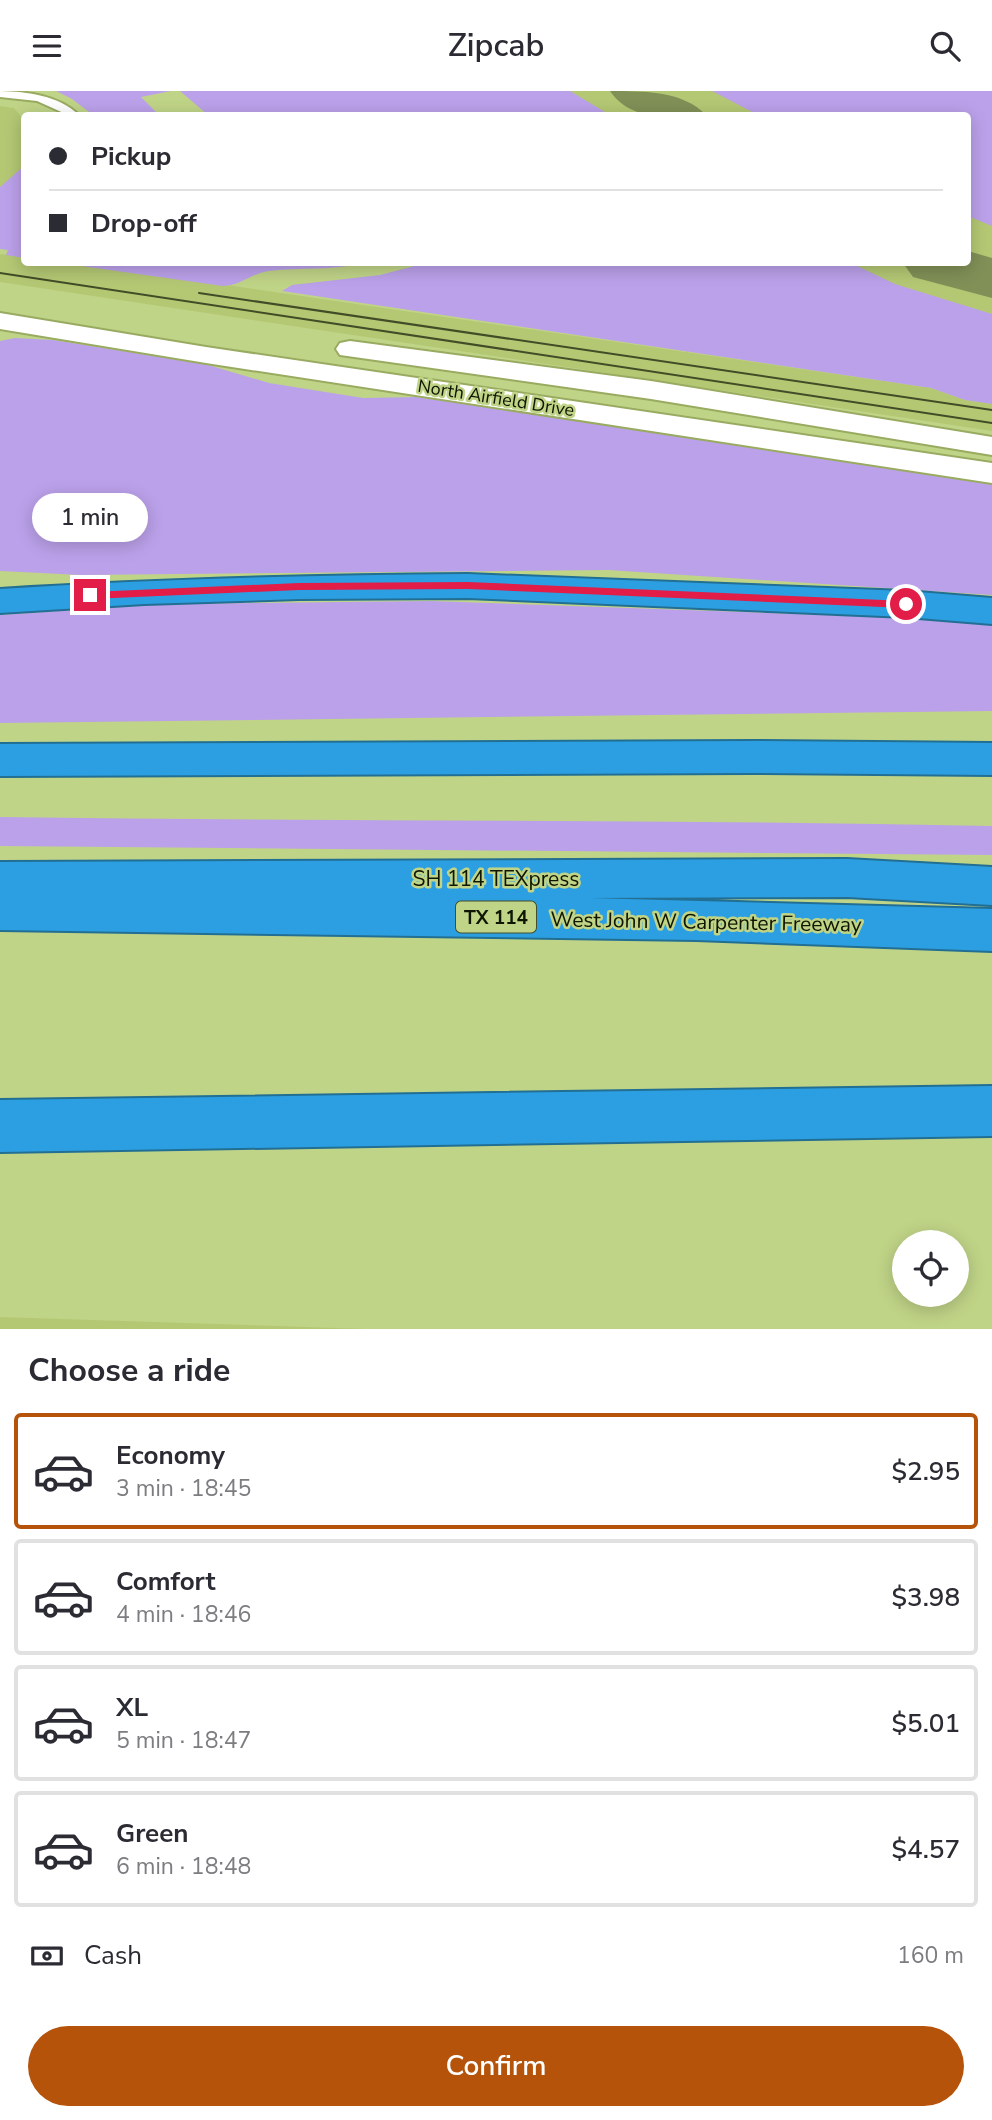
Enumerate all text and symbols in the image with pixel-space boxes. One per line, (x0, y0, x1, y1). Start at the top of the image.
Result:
text: Zipcab (448, 24, 544, 67)
icon: menu (28, 27, 66, 65)
icon: search (926, 27, 964, 65)
text: Pickup (91, 139, 171, 174)
text: Drop-off (91, 206, 197, 241)
street label: North Airfield Drive (416, 374, 576, 422)
callout: 1 min (32, 493, 148, 543)
text: 1 min (61, 502, 119, 533)
route end (74, 579, 106, 611)
route start (890, 588, 922, 620)
street label: SH 114 TEXpress (413, 865, 579, 893)
road number: TX 114 (456, 901, 536, 933)
street label: West John W Carpenter Freeway (550, 905, 862, 939)
map controls (892, 1230, 969, 1307)
button: locate (892, 1230, 969, 1307)
text: Choose a ride (28, 1349, 230, 1392)
text: Economy (116, 1438, 225, 1473)
icon: car (32, 1440, 95, 1503)
text: $2.95 (891, 1454, 960, 1489)
text: 3 min · 18:45 (116, 1473, 251, 1504)
text: Comfort (116, 1564, 216, 1599)
icon: car (32, 1566, 95, 1629)
text: $3.98 (891, 1580, 960, 1615)
text: 4 min · 18:46 (116, 1599, 251, 1630)
text: XL (116, 1690, 148, 1725)
icon: car (32, 1692, 95, 1755)
text: $5.01 (891, 1706, 960, 1741)
text: 5 min · 18:47 (116, 1725, 251, 1756)
text: Green (116, 1816, 189, 1851)
icon: car (32, 1818, 95, 1881)
text: $4.57 (891, 1832, 960, 1867)
text: 6 min · 18:48 (116, 1851, 251, 1882)
icon: cash (28, 1937, 66, 1975)
text: Cash (84, 1938, 142, 1973)
text: 160 m (897, 1940, 964, 1971)
button: Confirm (28, 2026, 964, 2106)

